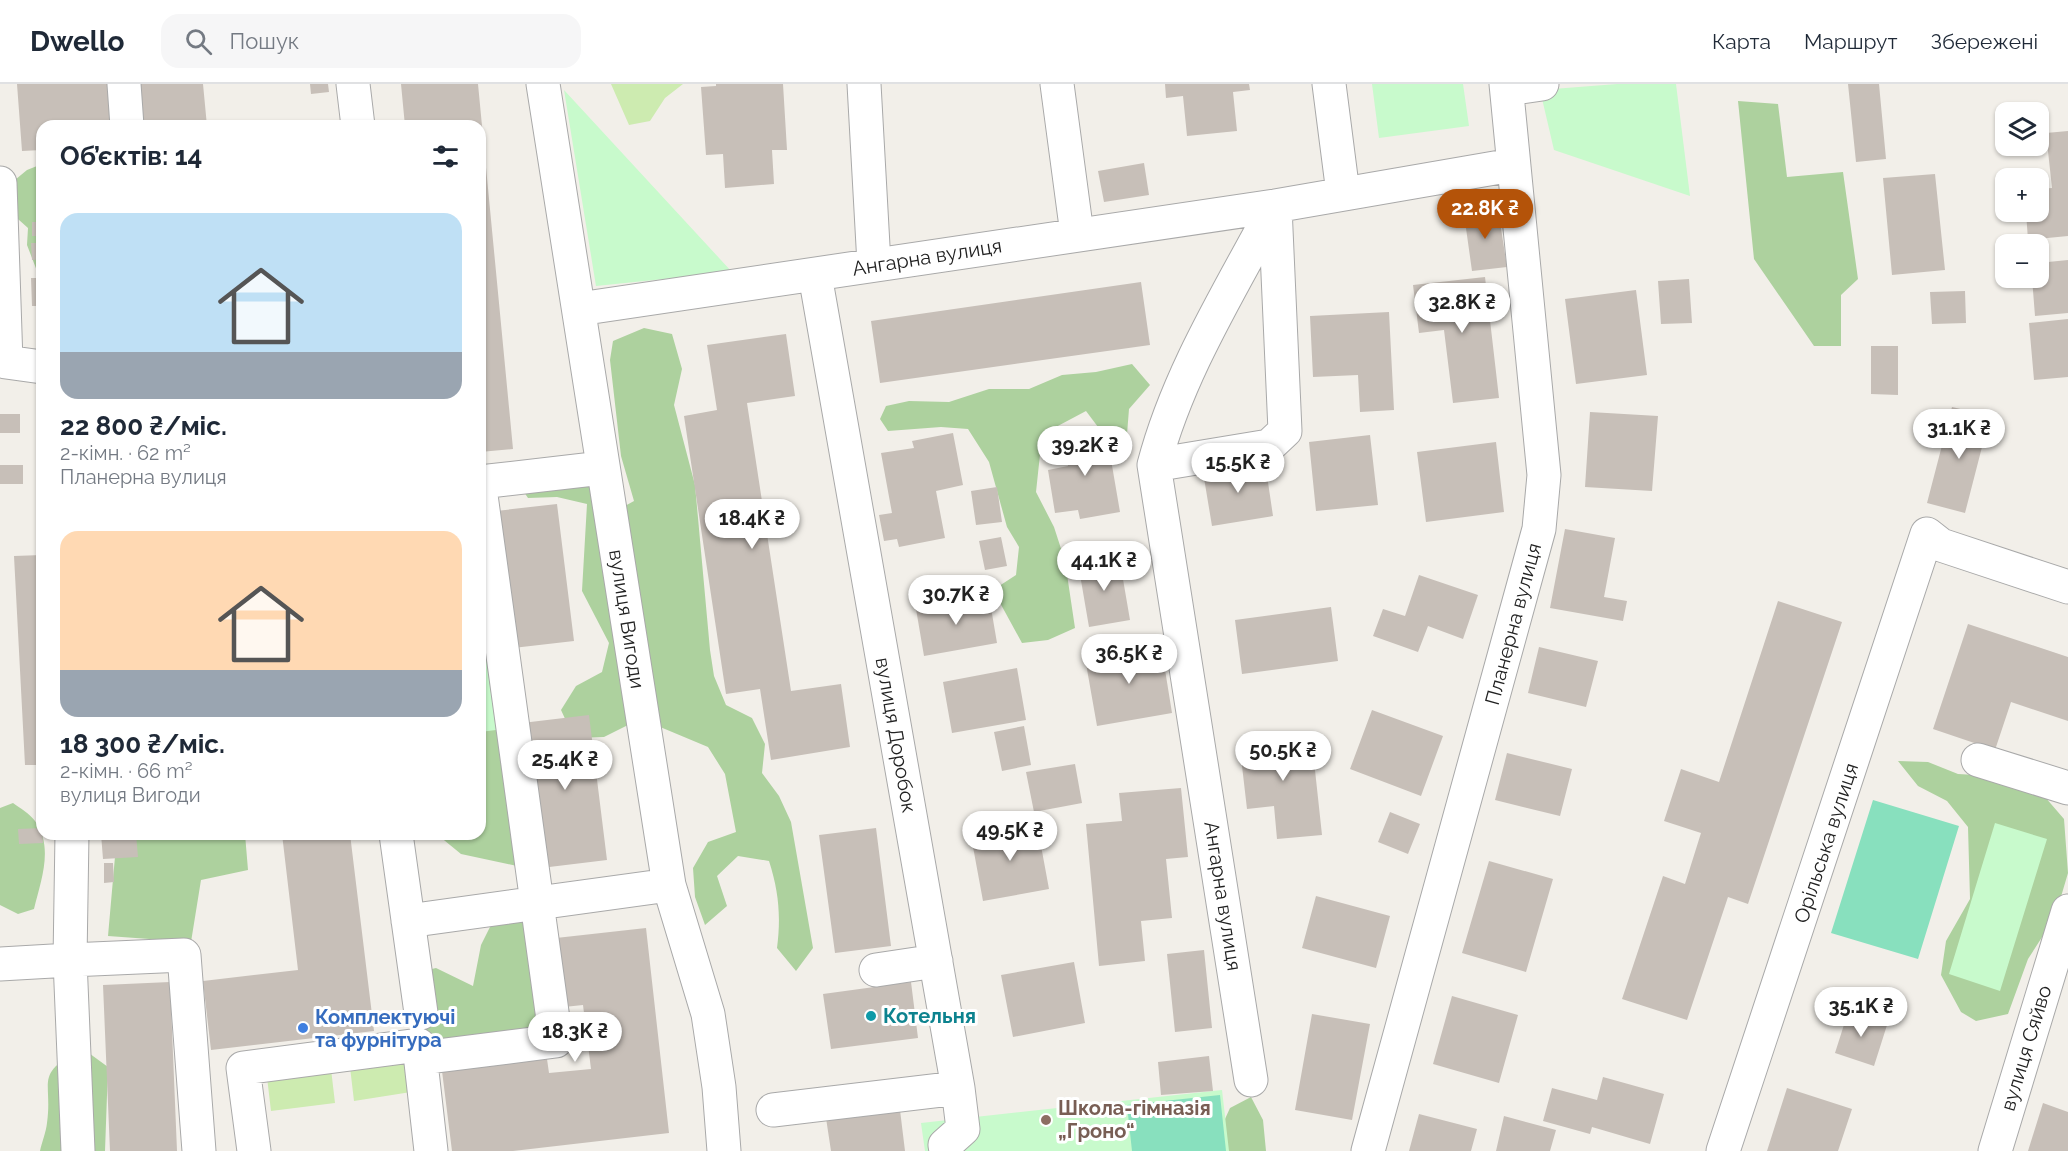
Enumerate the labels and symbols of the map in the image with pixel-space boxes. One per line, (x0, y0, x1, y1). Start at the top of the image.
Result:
pin: 22.8K ₴ (1430, 189, 1540, 240)
street label: Ангарна вулиця (851, 233, 1003, 281)
pin: 32.8K ₴ (1407, 283, 1517, 334)
pin: 31.1K ₴ (1904, 409, 2014, 460)
pin: 39.2K ₴ (1030, 426, 1140, 477)
pin: 15.5K ₴ (1183, 443, 1293, 494)
pin: 18.4K ₴ (697, 499, 807, 550)
street label: Планерна вулиця (1480, 540, 1546, 708)
pin: 44.1K ₴ (1049, 541, 1159, 592)
street label: вулиця Вигоди (604, 548, 650, 690)
pin: 30.7K ₴ (901, 575, 1011, 626)
pin: 36.5K ₴ (1074, 634, 1184, 685)
street label: вулиця Доробок (871, 655, 921, 815)
pin: 50.5K ₴ (1228, 731, 1338, 782)
pin: 25.4K ₴ (510, 740, 620, 791)
street label: Орільська вулиця (1789, 760, 1863, 926)
pin: 49.5K ₴ (955, 811, 1065, 862)
street label: Ангарна вулиця (1199, 820, 1247, 972)
street label: вулиця Сяйво (1995, 982, 2057, 1114)
pin: 35.1K ₴ (1806, 987, 1916, 1038)
place label: Котельня (883, 1004, 976, 1028)
place label: Комплектуючі та фурнітура (315, 1005, 455, 1052)
marker: Котельня (864, 1009, 878, 1023)
pin: 18.3K ₴ (520, 1012, 630, 1063)
marker: Комплектуючі та фурнітура (296, 1021, 310, 1035)
place label: Школа-гімназія „Гроно“ (1058, 1096, 1211, 1143)
marker: Школа-гімназія „Гроно“ (1039, 1113, 1053, 1127)

